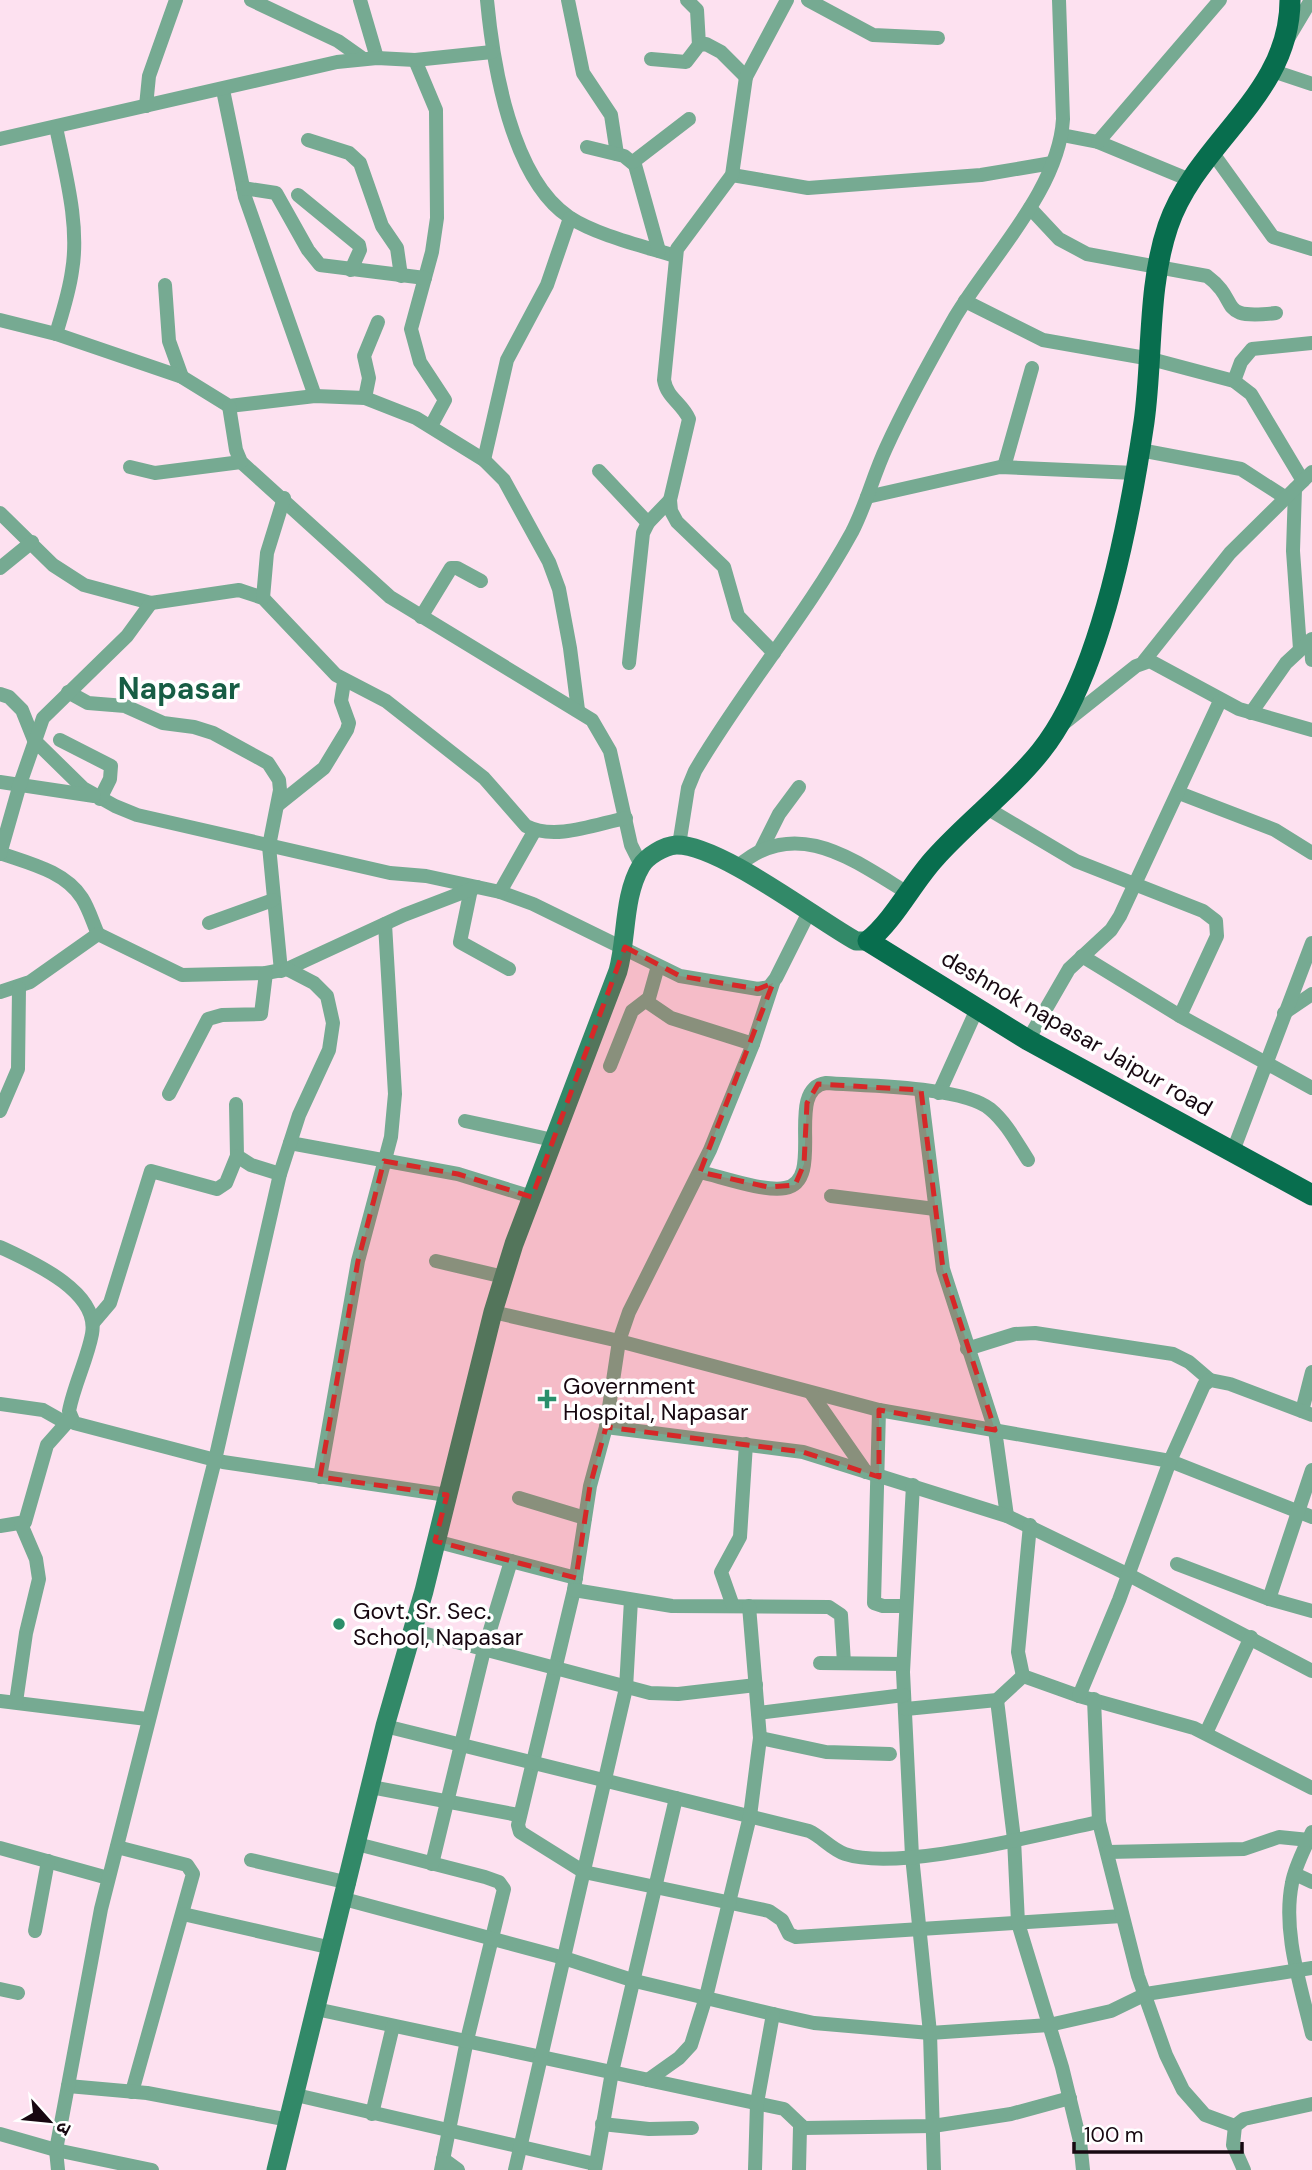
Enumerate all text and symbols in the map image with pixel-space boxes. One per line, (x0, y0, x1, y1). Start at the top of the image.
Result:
district label: Napasar (118, 669, 240, 708)
street label: deshnok napasar Jaipur road (936, 943, 1218, 1123)
place label: Government Hospital, Napasar (563, 1371, 749, 1427)
marker: Government Hospital, Napasar (537, 1389, 557, 1409)
place label: Govt. Sr. Sec. School, Napasar (353, 1596, 523, 1652)
marker: Govt. Sr. Sec. School, Napasar (331, 1616, 347, 1632)
north arrow (14, 2086, 84, 2156)
scale bar (1074, 2110, 1242, 2154)
text: उ (50, 2118, 77, 2140)
text: 100 m (1084, 2121, 1144, 2149)

